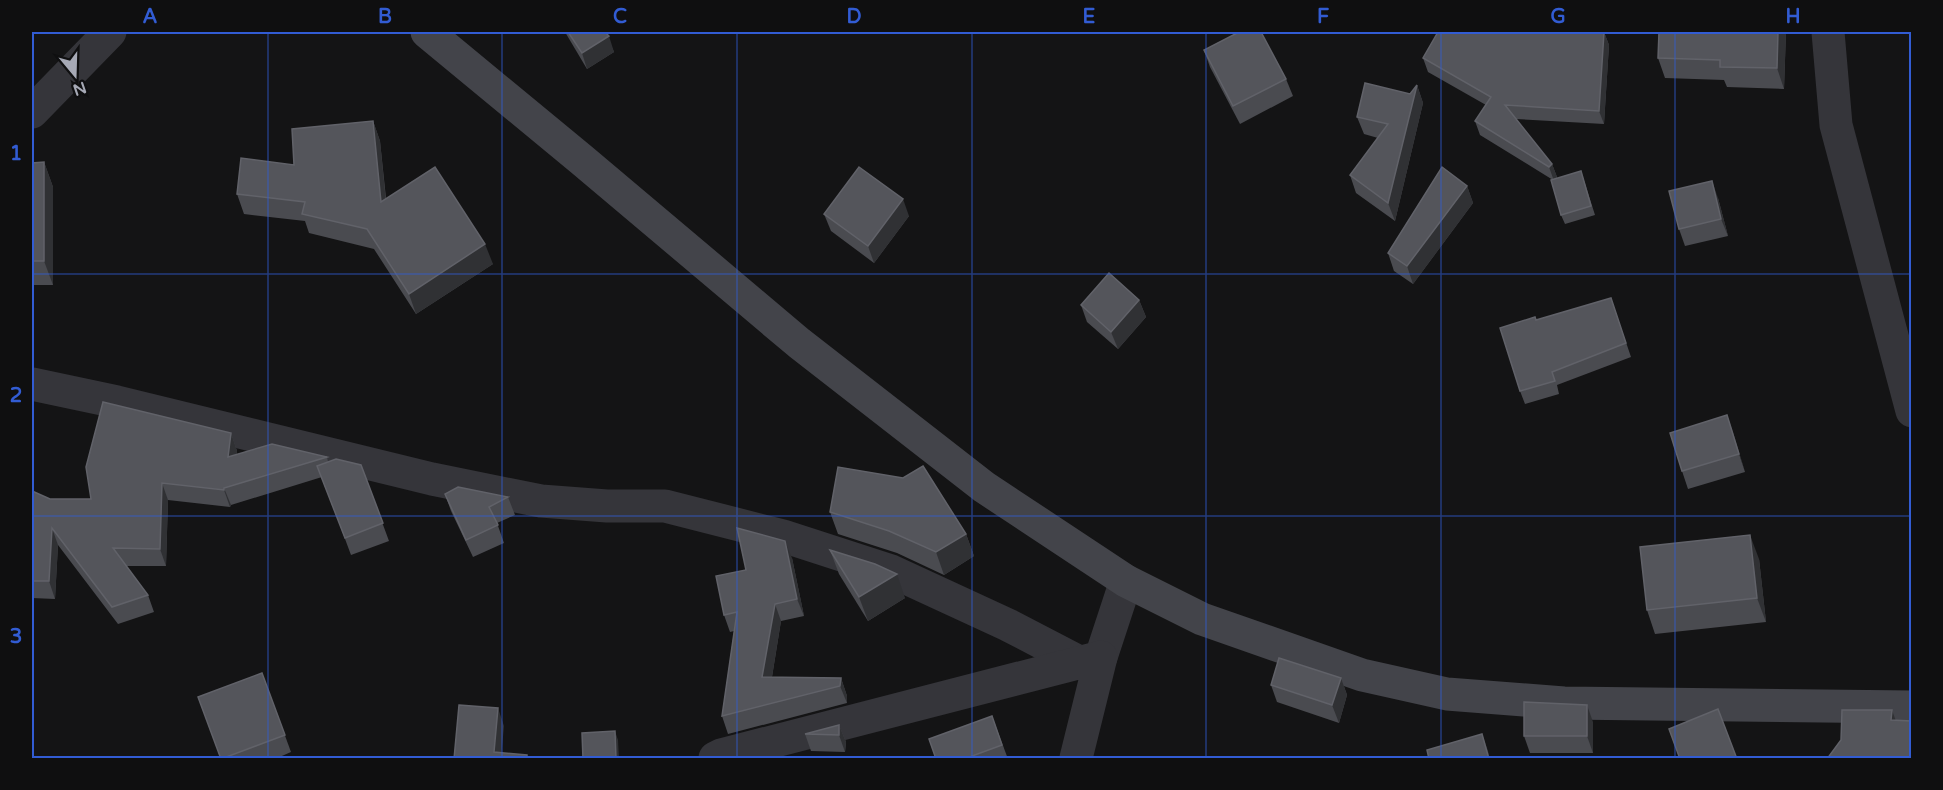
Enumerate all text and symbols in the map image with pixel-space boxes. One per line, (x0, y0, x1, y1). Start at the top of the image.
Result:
text: A (143, 5, 158, 29)
text: B (378, 5, 392, 29)
text: C (613, 5, 627, 29)
text: D (846, 5, 862, 29)
text: E (1083, 5, 1096, 29)
text: F (1317, 5, 1329, 29)
text: G (1550, 5, 1566, 29)
text: H (1785, 5, 1801, 29)
north arrow (45, 45, 105, 105)
text: N (70, 77, 89, 100)
text: 1 (10, 142, 22, 166)
text: 2 (10, 384, 22, 408)
text: 3 (10, 625, 22, 649)

